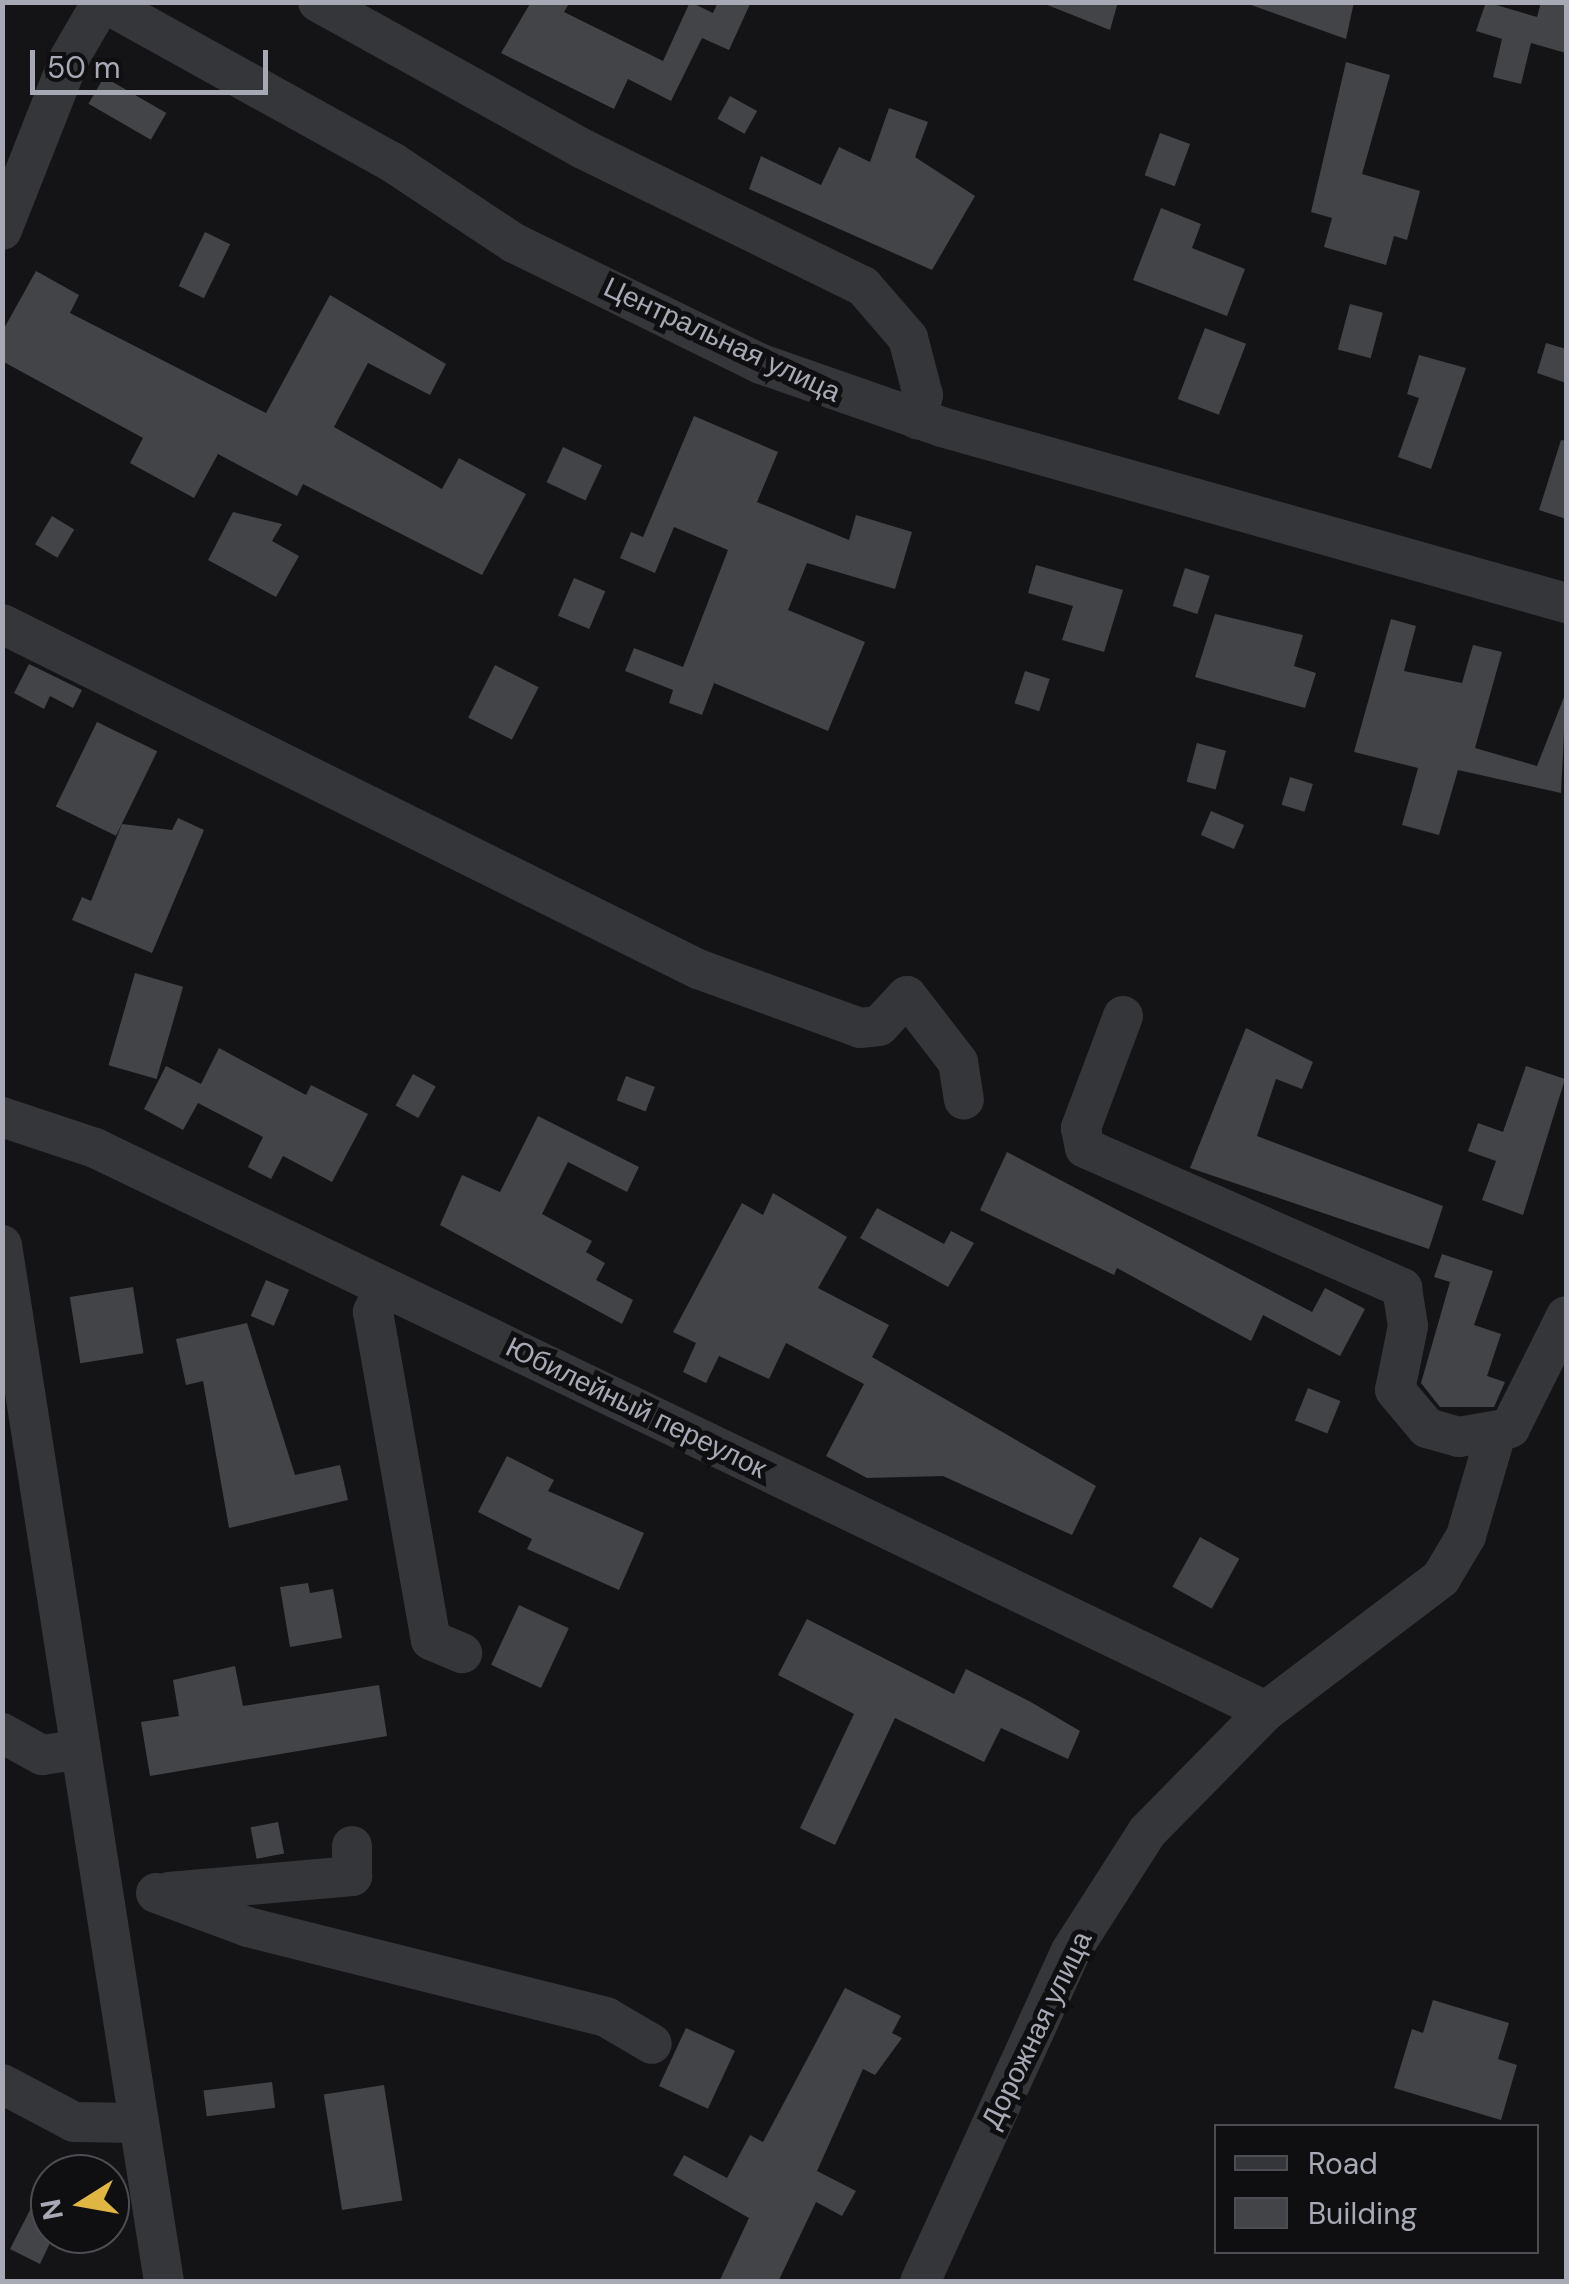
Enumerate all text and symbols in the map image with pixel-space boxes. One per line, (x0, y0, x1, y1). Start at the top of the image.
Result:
scale bar (35, 30, 272, 92)
text: 50 m (47, 48, 121, 87)
street label: Центральная улица (598, 270, 846, 410)
street label: Юбилейный переулок (500, 1330, 772, 1486)
street label: Дорожная улица (975, 1926, 1099, 2134)
legend (1214, 2124, 1539, 2254)
text: Road (1308, 2144, 1378, 2183)
north arrow (30, 2154, 130, 2254)
text: Building (1308, 2194, 1417, 2233)
text: N (32, 2196, 72, 2223)

